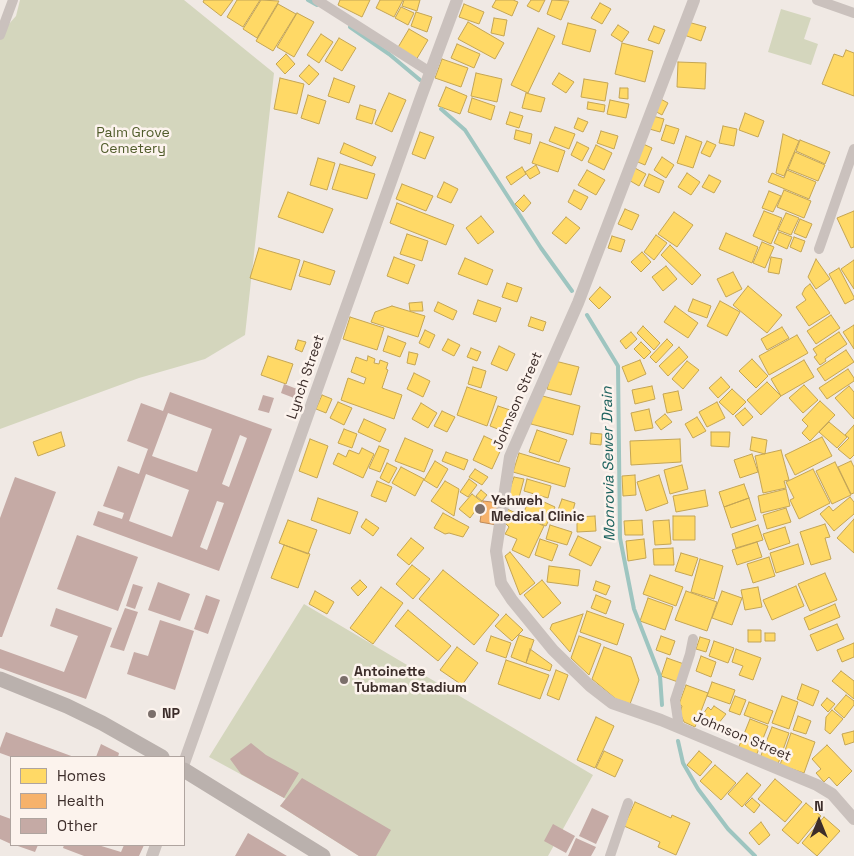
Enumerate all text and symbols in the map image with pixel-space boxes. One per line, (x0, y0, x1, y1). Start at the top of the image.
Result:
park label: Palm Grove Cemetery (96, 125, 170, 158)
street label: Lynch Street (284, 333, 328, 421)
street label: Johnson Street (490, 350, 546, 452)
water label: Monrovia Sewer Drain (599, 386, 619, 542)
place label: Yehweh Medical Clinic (491, 493, 585, 526)
marker: Yehweh Medical Clinic (473, 502, 487, 516)
place label: Antoinette Tubman Stadium (354, 664, 467, 696)
marker: Antoinette Tubman Stadium (338, 674, 350, 686)
place label: NP (162, 706, 180, 722)
marker: NP (146, 708, 158, 720)
street label: Johnson Street (691, 709, 793, 765)
legend (10, 756, 185, 846)
text: Homes (57, 766, 106, 785)
text: Health (57, 791, 104, 810)
north arrow (794, 796, 844, 846)
text: N (814, 797, 824, 815)
text: Other (57, 816, 98, 835)

